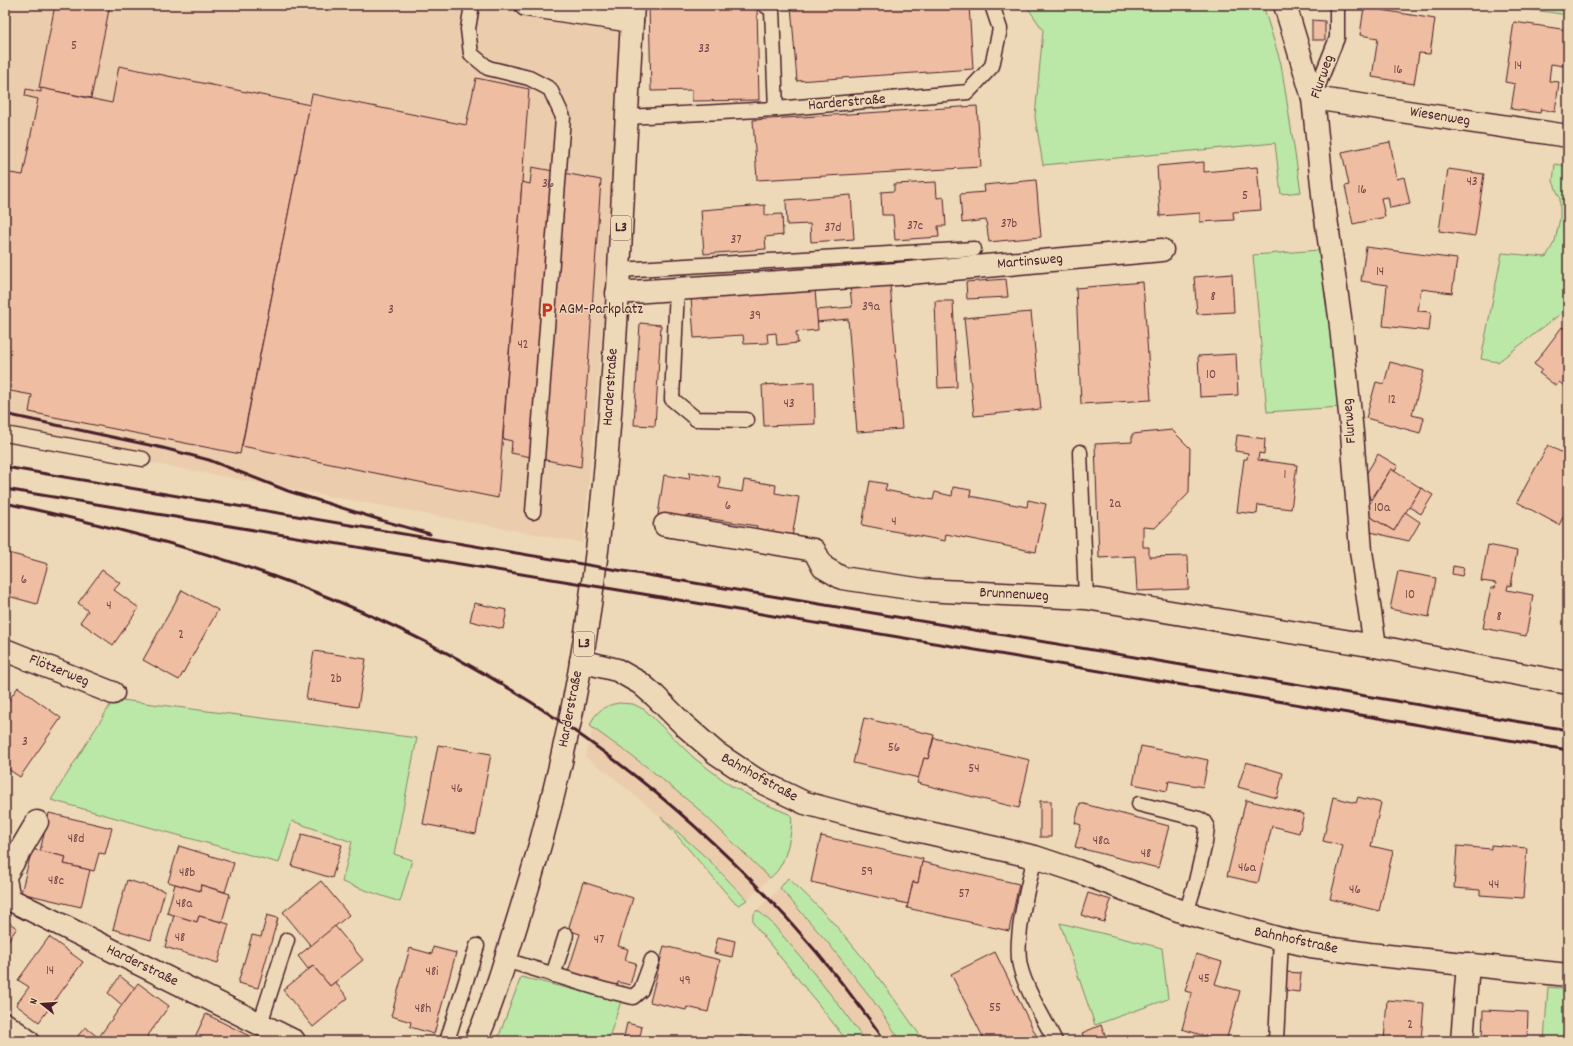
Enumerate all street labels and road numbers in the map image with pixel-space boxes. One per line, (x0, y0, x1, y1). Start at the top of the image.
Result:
street label: Flurweg (1305, 52, 1341, 102)
street label: Harderstraße (807, 89, 887, 117)
street label: Wiesenweg (1408, 101, 1472, 133)
road number: L3 (611, 216, 631, 240)
street label: Martinsweg (996, 248, 1064, 276)
street label: Harderstraße (597, 347, 625, 427)
street label: Flurweg (1337, 398, 1363, 444)
street label: Brunnenweg (979, 582, 1049, 608)
road number: L3 (574, 632, 594, 656)
street label: Flötzerweg (26, 649, 92, 693)
street label: Harderstraße (553, 668, 589, 749)
street label: Bahnhofstraße (717, 748, 802, 808)
street label: Bahnhofstraße (1252, 921, 1340, 961)
street label: Harderstraße (102, 939, 182, 993)

